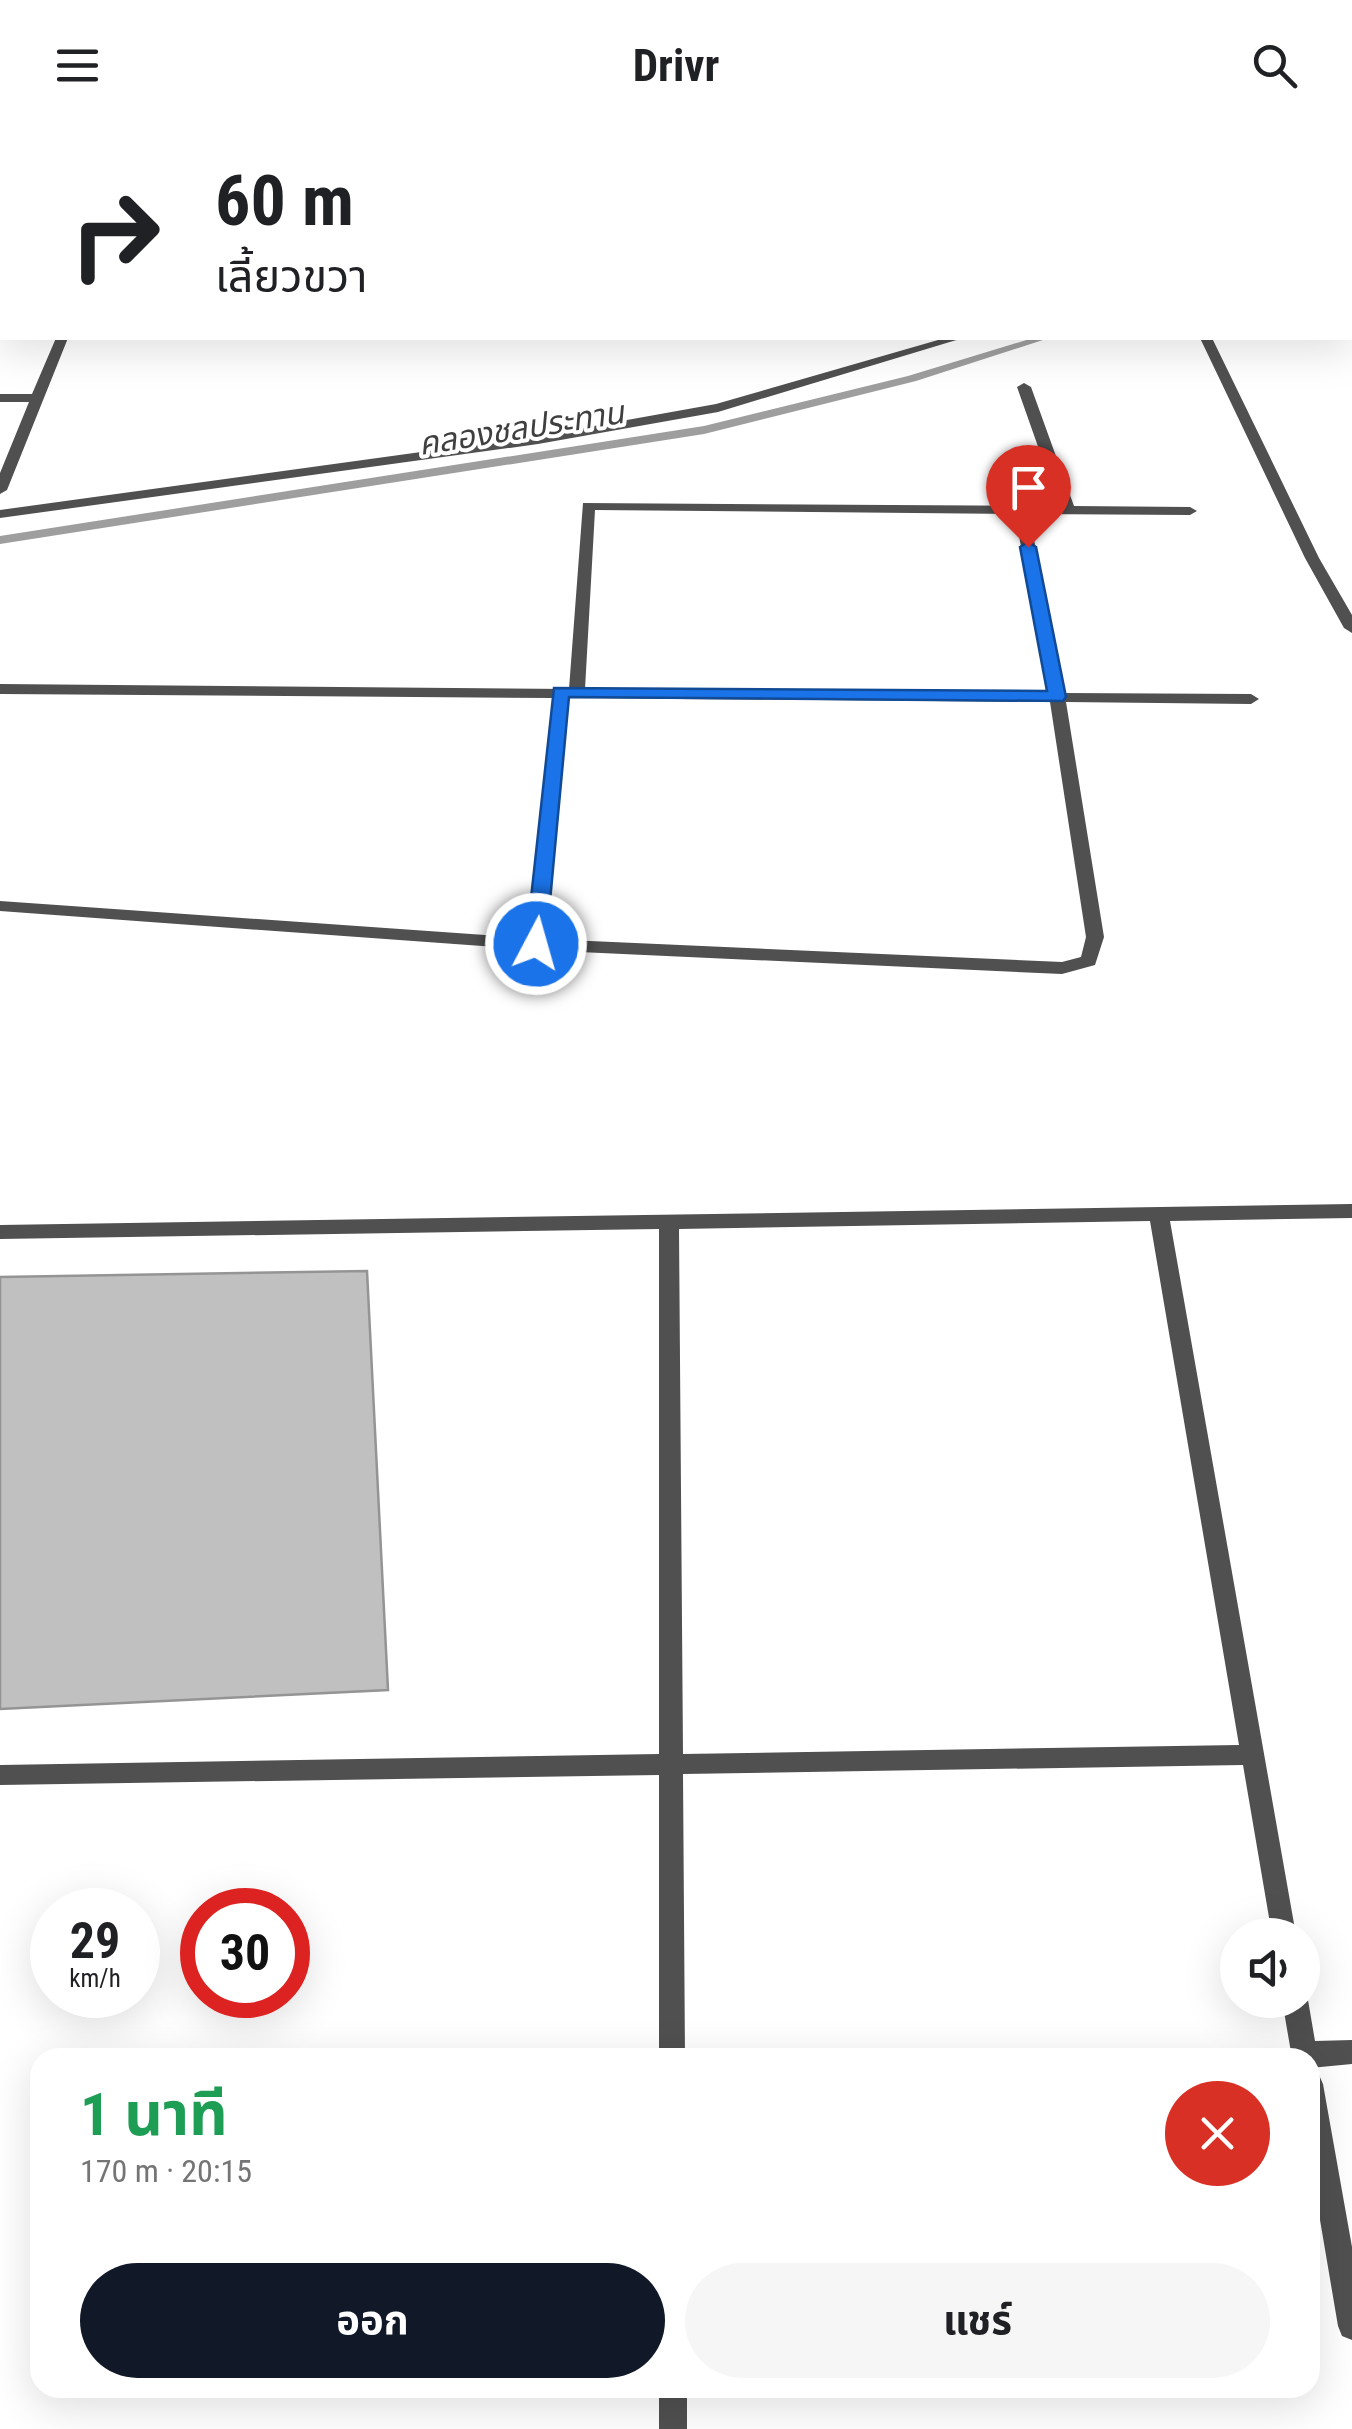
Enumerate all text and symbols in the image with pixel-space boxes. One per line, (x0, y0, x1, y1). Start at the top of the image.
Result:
icon: menu (50, 38, 105, 93)
icon: search (1247, 38, 1302, 93)
text: Drivr (633, 39, 719, 92)
text: 60 m (215, 160, 354, 242)
icon: right (50, 170, 180, 300)
text: เลี้ยวขวา (215, 250, 367, 303)
water label: คลองชลประทาน (416, 393, 629, 463)
pin (986, 445, 1071, 548)
icon: arrive (1001, 460, 1056, 515)
position arrow (484, 892, 588, 996)
speed limit sign: 30 (180, 1888, 310, 2018)
text: 29 (70, 1912, 120, 1970)
map controls (1220, 1918, 1320, 2018)
button: sound (1220, 1918, 1320, 2018)
text: km/h (69, 1964, 121, 1993)
text: 1 นาที (80, 2079, 228, 2150)
button: close (1165, 2081, 1270, 2186)
text: 170 m · 20:15 (80, 2152, 252, 2190)
button: ออก (80, 2263, 665, 2378)
button: แชร์ (685, 2263, 1270, 2378)

